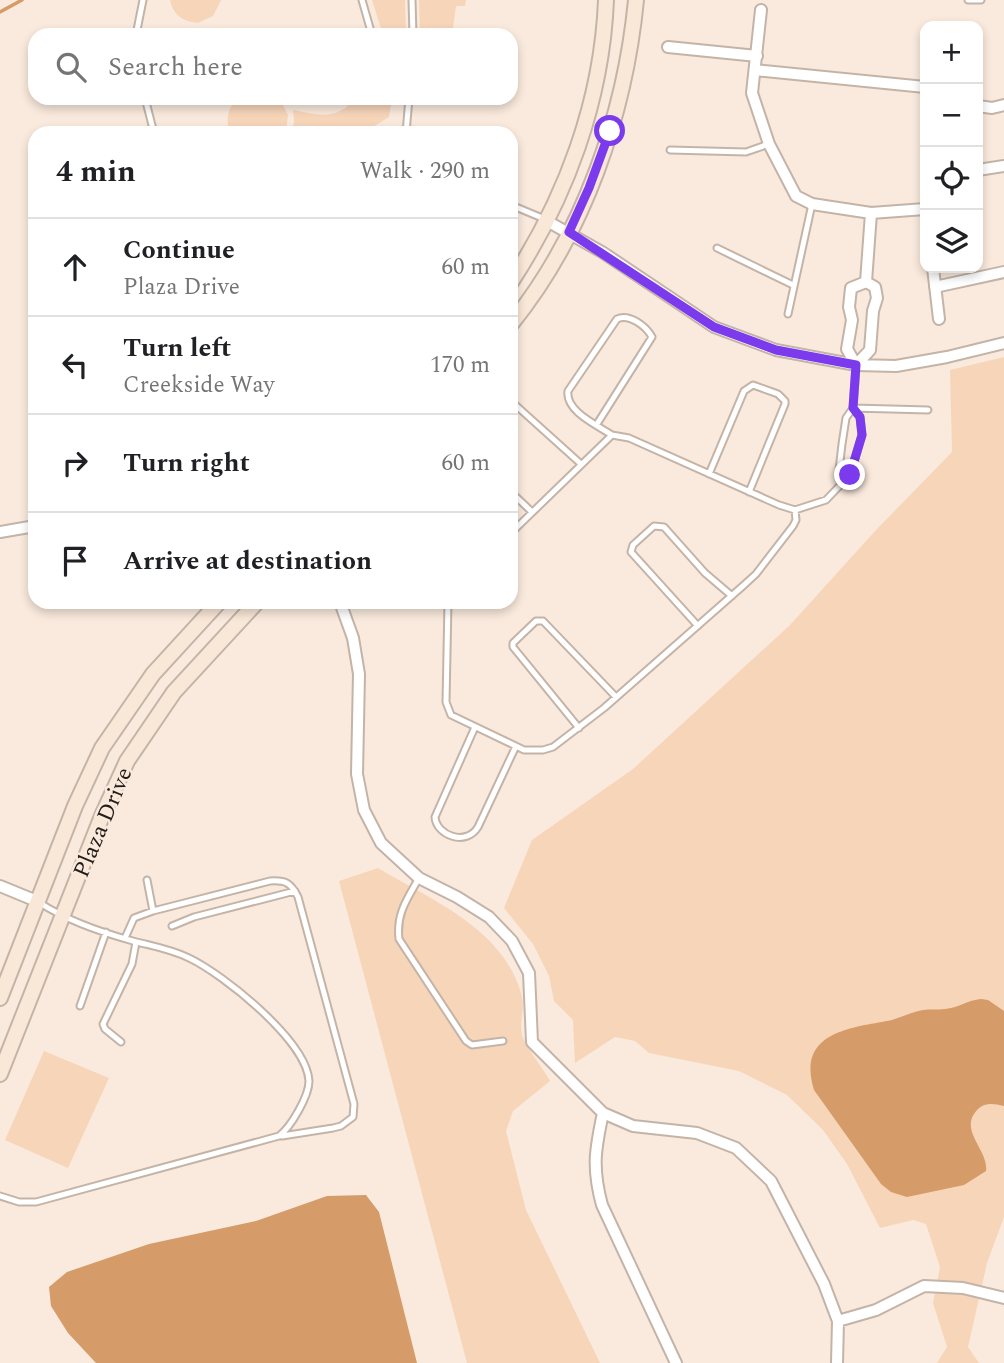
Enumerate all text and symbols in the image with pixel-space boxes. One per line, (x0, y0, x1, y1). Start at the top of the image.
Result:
map controls (920, 21, 983, 273)
button: + (920, 21, 983, 84)
search box (28, 28, 518, 105)
text: Search here (108, 47, 243, 87)
icon: search (52, 48, 90, 86)
button: − (920, 84, 983, 147)
route start (594, 115, 625, 146)
button: locate (920, 147, 983, 210)
text: 4 min (56, 149, 136, 195)
text: Walk · 290 m (360, 154, 490, 189)
button: layers (920, 210, 983, 273)
text: Continue (123, 230, 235, 270)
icon: ahead (56, 248, 94, 286)
text: 60 m (441, 250, 490, 285)
text: Plaza Drive (123, 270, 240, 305)
text: Turn left (123, 328, 231, 368)
icon: left (56, 346, 94, 384)
text: 170 m (430, 348, 490, 383)
text: Creekside Way (123, 368, 275, 403)
text: Turn right (123, 443, 250, 483)
icon: right (56, 444, 94, 482)
text: 60 m (441, 446, 490, 481)
route end (834, 459, 865, 490)
text: Arrive at destination (123, 541, 372, 581)
icon: arrive (56, 542, 94, 580)
street label: Plaza Drive (64, 762, 142, 883)

